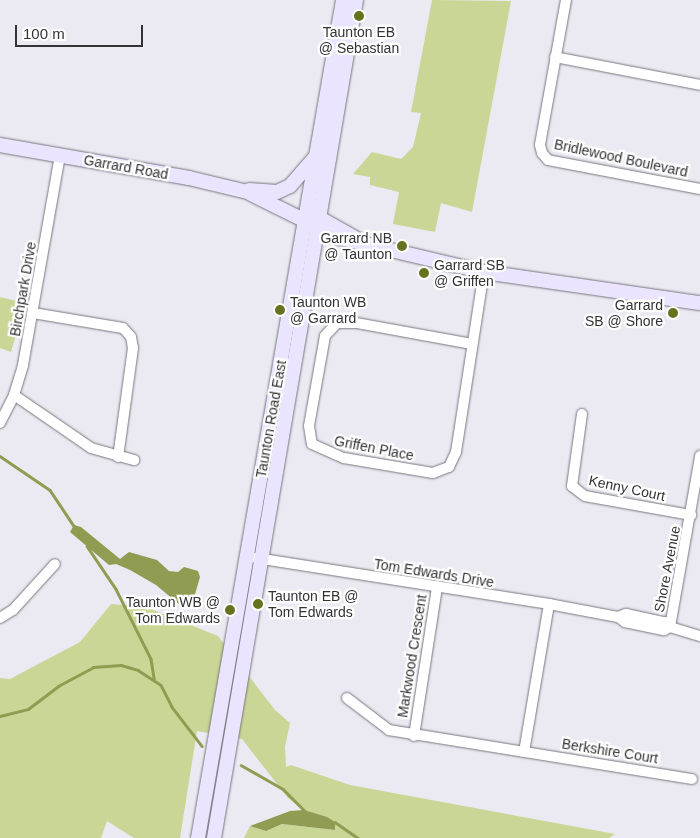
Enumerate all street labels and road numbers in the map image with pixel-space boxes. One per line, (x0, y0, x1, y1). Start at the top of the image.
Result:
street label: Bridlewood Boulevard (553, 136, 689, 180)
street label: Garrard Road (82, 151, 170, 183)
street label: Birchpark Drive (6, 240, 40, 338)
street label: Taunton Road East (252, 359, 290, 479)
street label: Griffen Place (333, 432, 415, 464)
street label: Kenny Court (587, 472, 667, 504)
street label: Shore Avenue (650, 524, 684, 614)
street label: Tom Edwards Drive (373, 555, 495, 591)
street label: Markwood Crescent (394, 593, 430, 719)
street label: Berkshire Court (561, 735, 659, 767)

